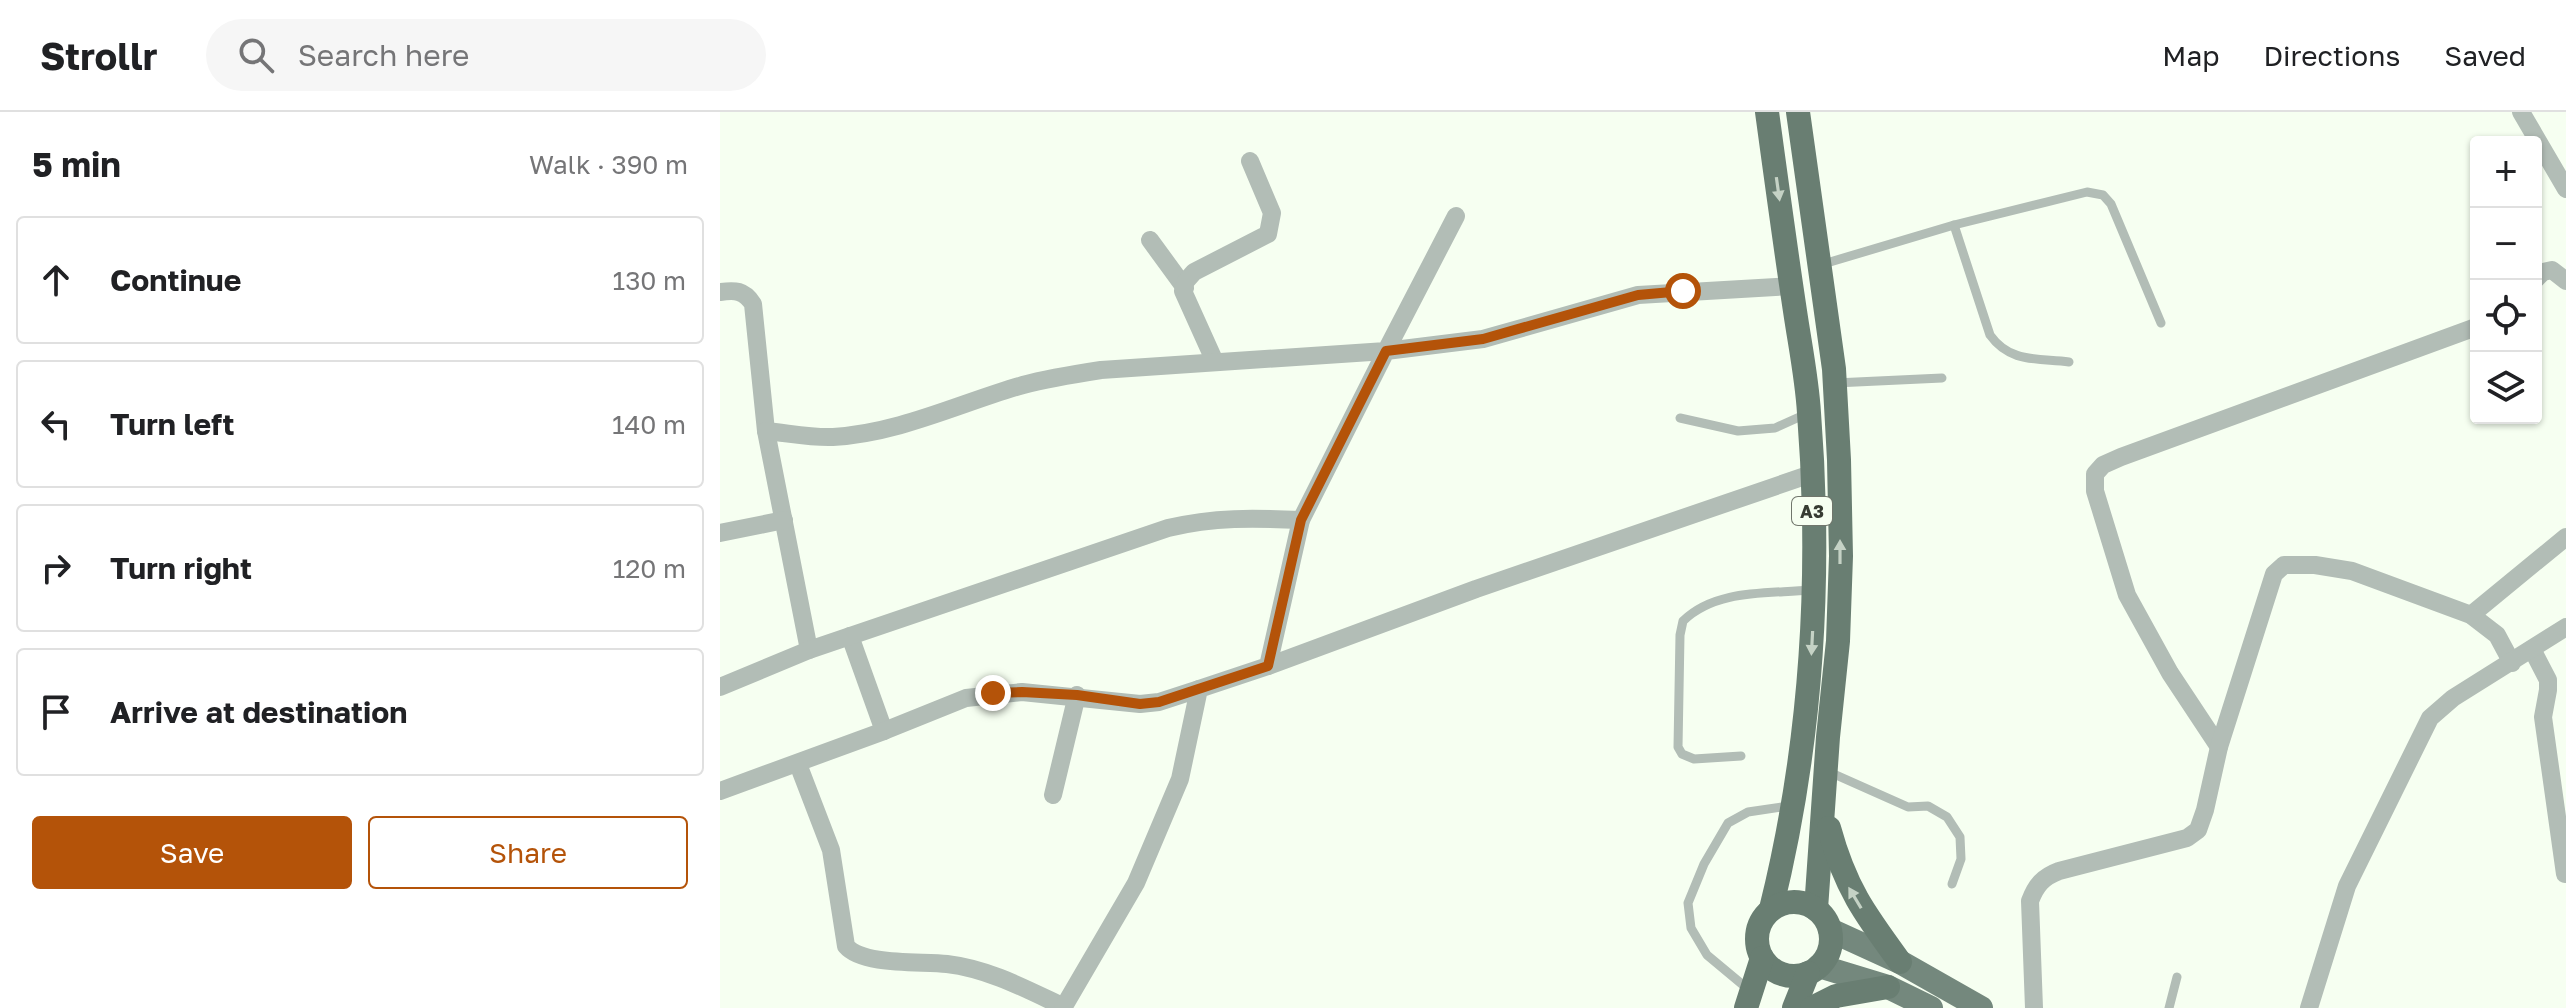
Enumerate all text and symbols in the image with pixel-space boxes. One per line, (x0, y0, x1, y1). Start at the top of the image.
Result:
search box (206, 19, 766, 91)
text: Strollr (40, 33, 158, 78)
icon: search (234, 33, 278, 77)
text: Search here (298, 37, 470, 73)
text: Map (2162, 39, 2219, 72)
text: Directions (2263, 39, 2400, 72)
text: Saved (2444, 39, 2526, 72)
map controls (2470, 136, 2542, 424)
button: + (2470, 136, 2542, 208)
text: 5 min (32, 144, 121, 184)
text: Walk · 390 m (529, 149, 688, 180)
one-way arrow (1771, 177, 1784, 202)
button: − (2470, 208, 2542, 280)
icon: ahead (34, 258, 78, 302)
text: Continue (110, 262, 241, 298)
text: 130 m (613, 265, 686, 296)
route start (1665, 273, 1701, 309)
button: locate (2470, 280, 2542, 352)
button: layers (2470, 352, 2542, 424)
icon: left (34, 402, 78, 446)
text: Turn left (110, 406, 235, 442)
text: 140 m (612, 409, 686, 440)
road number: A3 (1792, 497, 1832, 525)
one-way arrow (1834, 539, 1846, 564)
icon: right (34, 546, 78, 590)
text: Turn right (110, 550, 252, 586)
text: 120 m (613, 553, 686, 584)
one-way arrow (1805, 631, 1818, 656)
route end (975, 675, 1011, 711)
icon: arrive (34, 690, 78, 734)
text: Arrive at destination (110, 694, 407, 730)
button: Save (32, 816, 352, 889)
button: Share (368, 816, 688, 889)
one-way arrow (1848, 887, 1862, 909)

